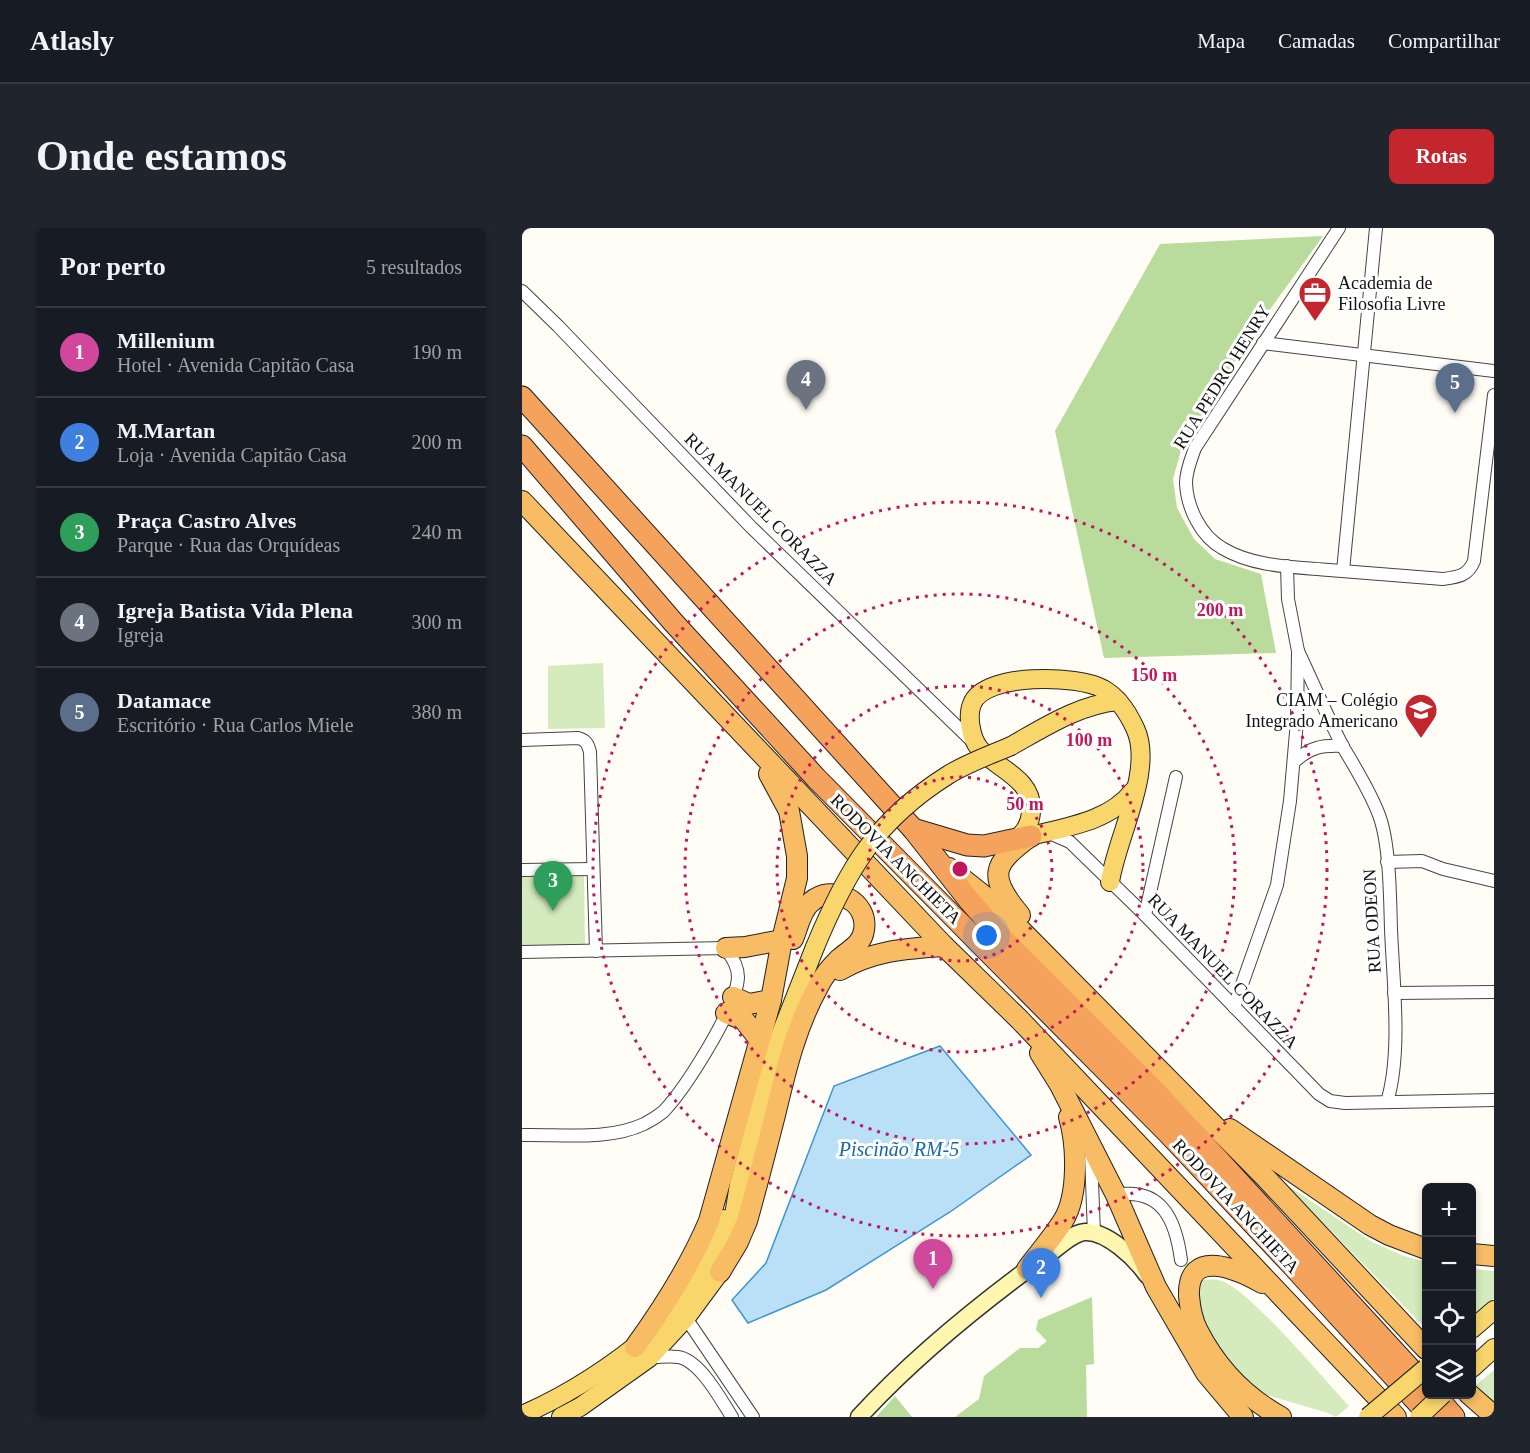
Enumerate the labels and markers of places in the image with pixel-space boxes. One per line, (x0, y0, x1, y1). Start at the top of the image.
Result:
place label: Academia de Filosofia Livre (1338, 273, 1445, 314)
office icon: Academia de Filosofia Livre (1297, 275, 1333, 322)
pin: 4 (786, 360, 826, 410)
pin: 5 (1436, 364, 1474, 413)
place label: CIAM – Colégio Integrado Americano (1246, 690, 1398, 731)
school or university icon: CIAM – Colégio Integrado Americano (1403, 692, 1439, 739)
centre of rings (950, 859, 970, 879)
pin: 3 (534, 862, 573, 911)
pin: 1 (914, 1240, 952, 1289)
pin: 2 (1022, 1248, 1060, 1298)

